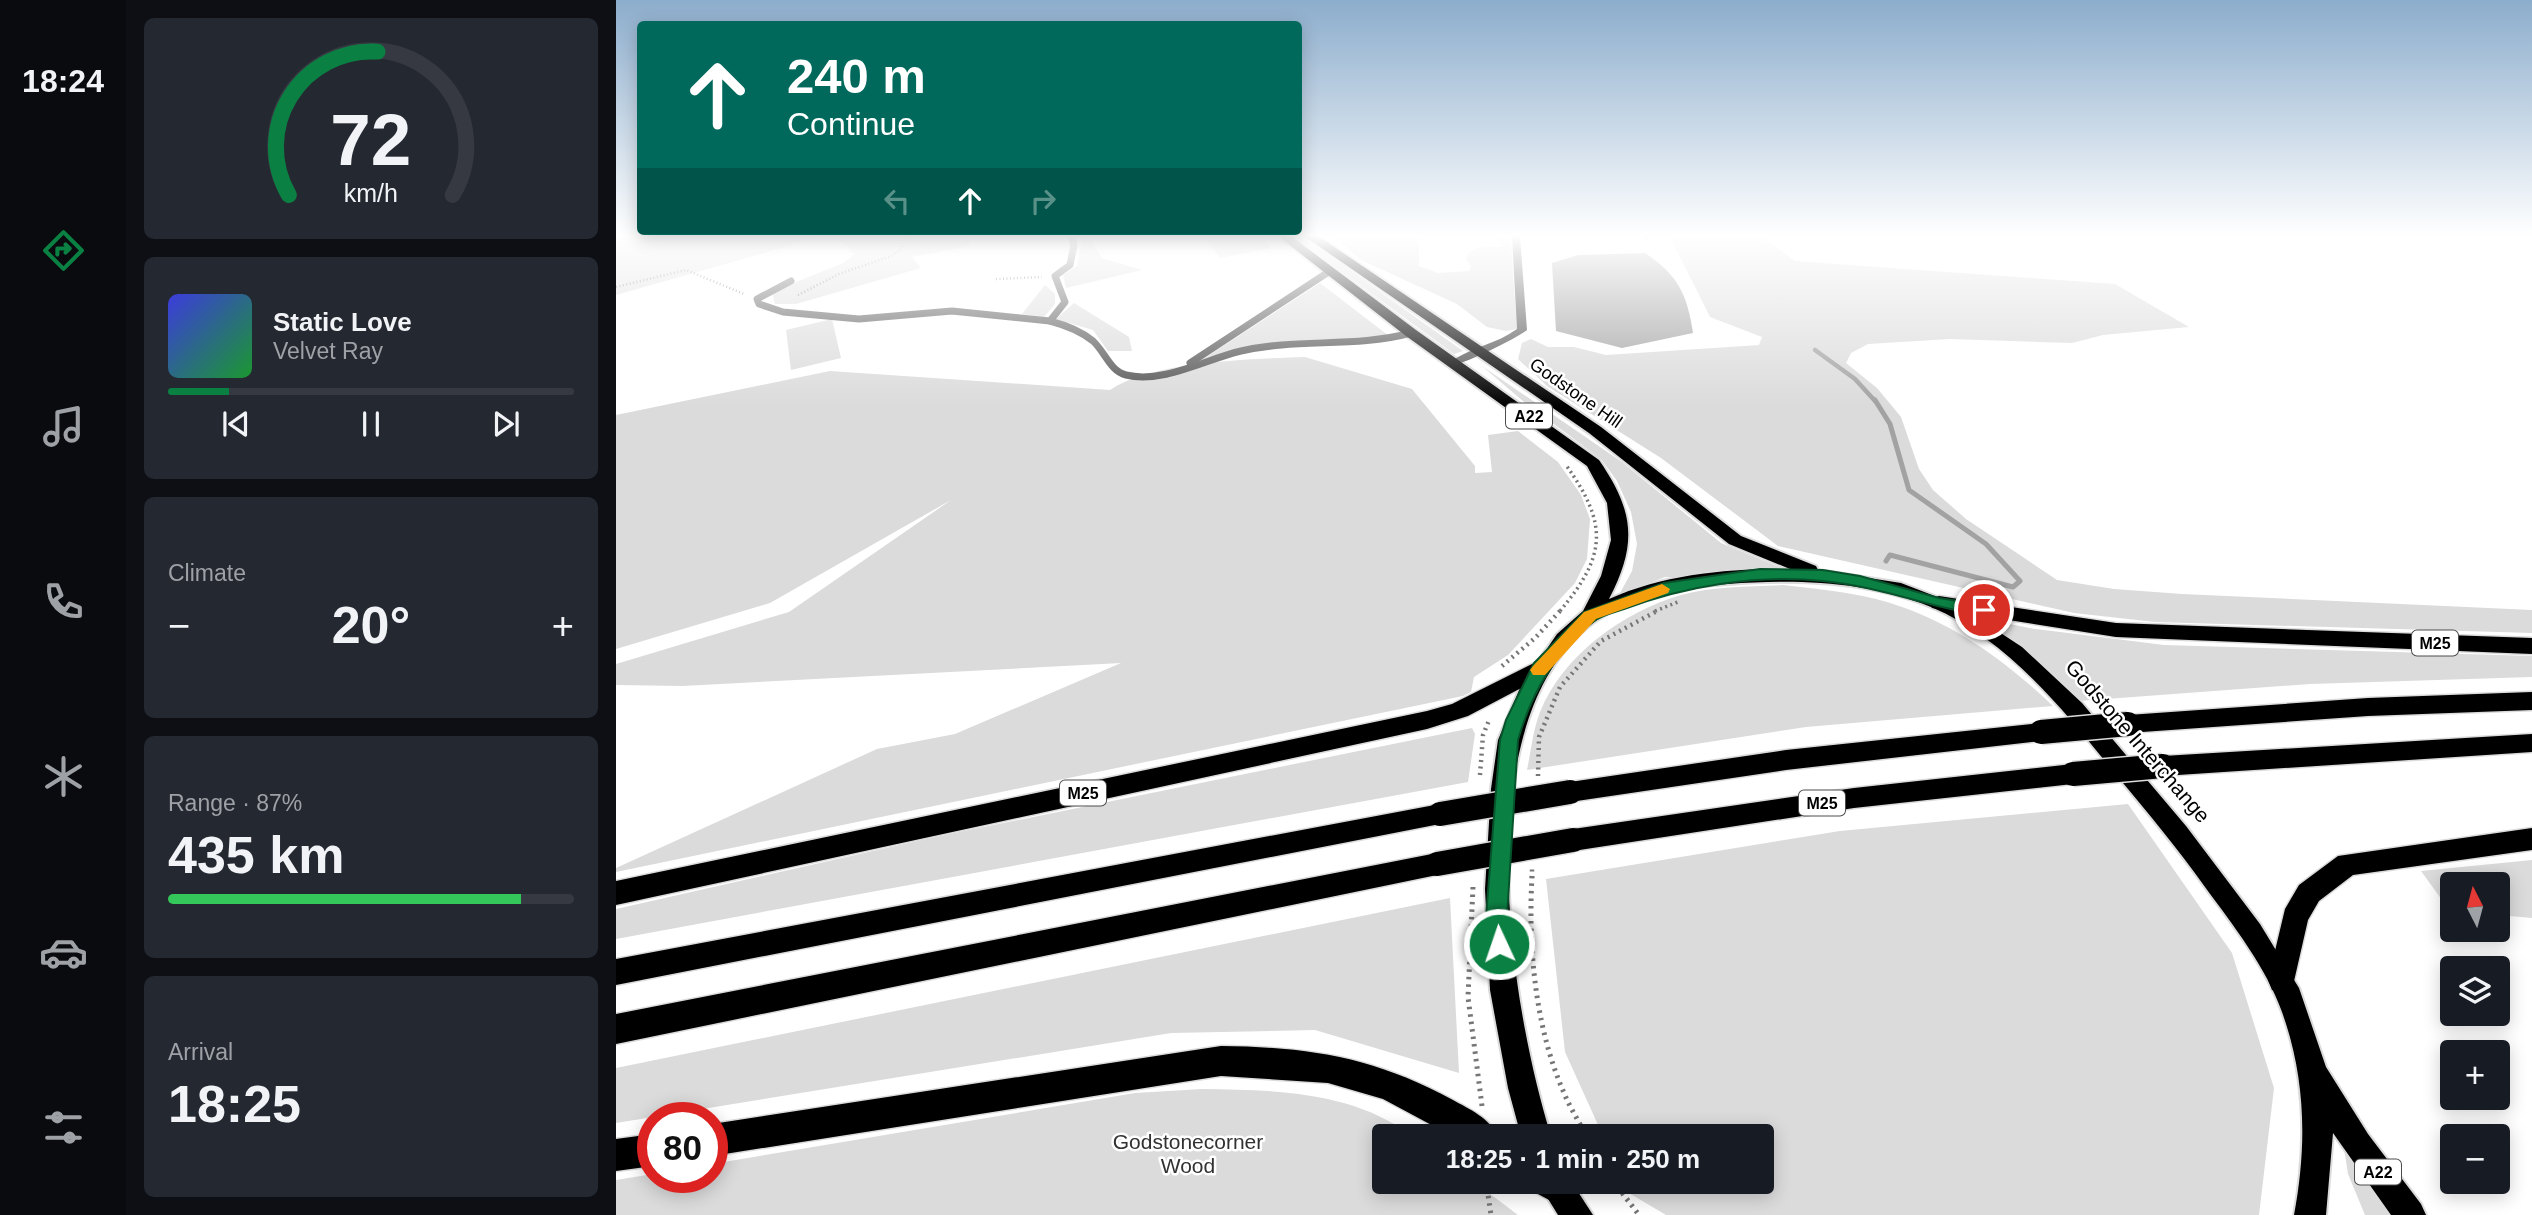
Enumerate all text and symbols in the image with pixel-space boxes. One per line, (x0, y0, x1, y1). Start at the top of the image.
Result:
icon: ahead (672, 49, 763, 140)
text: 240 m (787, 49, 926, 103)
text: 18:24 (22, 63, 104, 99)
text: 72 (331, 99, 411, 180)
text: Continue (787, 106, 915, 142)
text: km/h (344, 179, 398, 207)
icon: left (878, 182, 916, 220)
icon: ahead (951, 182, 989, 220)
icon: right (1024, 182, 1062, 220)
icon: directions (39, 226, 88, 275)
text: Static Love (273, 307, 412, 337)
text: Velvet Ray (273, 338, 383, 364)
street label: Godstone Hill (1526, 354, 1626, 432)
icon: music (39, 402, 88, 451)
road number: A22 (1506, 404, 1552, 428)
icon: previous (217, 405, 255, 443)
icon: pause (352, 405, 390, 443)
icon: next (487, 405, 525, 443)
text: Climate (168, 560, 246, 586)
icon: phone (39, 577, 88, 626)
pin (1954, 580, 2014, 640)
icon: arrive (1965, 591, 2003, 629)
text: 20° (332, 596, 410, 654)
text: − (168, 605, 190, 647)
text: + (552, 605, 574, 647)
road number: M25 (2412, 630, 2458, 656)
street label: Godstone Interchange (2061, 655, 2215, 827)
icon: climate (39, 752, 88, 801)
road number: M25 (1060, 780, 1106, 806)
text: Range · 87% (168, 790, 302, 816)
road number: M25 (1799, 790, 1845, 816)
text: 435 km (168, 826, 344, 884)
north arrow (2440, 872, 2510, 942)
map controls (2440, 872, 2510, 1194)
position arrow (1462, 907, 1536, 981)
icon: car (39, 928, 88, 977)
button: layers (2440, 956, 2510, 1026)
text: Arrival (168, 1039, 233, 1065)
button: + (2440, 1040, 2510, 1110)
text: 18:25 (168, 1075, 301, 1133)
speed limit sign: 80 (637, 1102, 728, 1193)
icon: filters (39, 1103, 88, 1152)
button: − (2440, 1124, 2510, 1194)
park label: Godstonecorner Wood (1113, 1130, 1263, 1177)
text: 18:25 · 1 min · 250 m (1446, 1144, 1700, 1174)
road number: A22 (2355, 1160, 2401, 1184)

